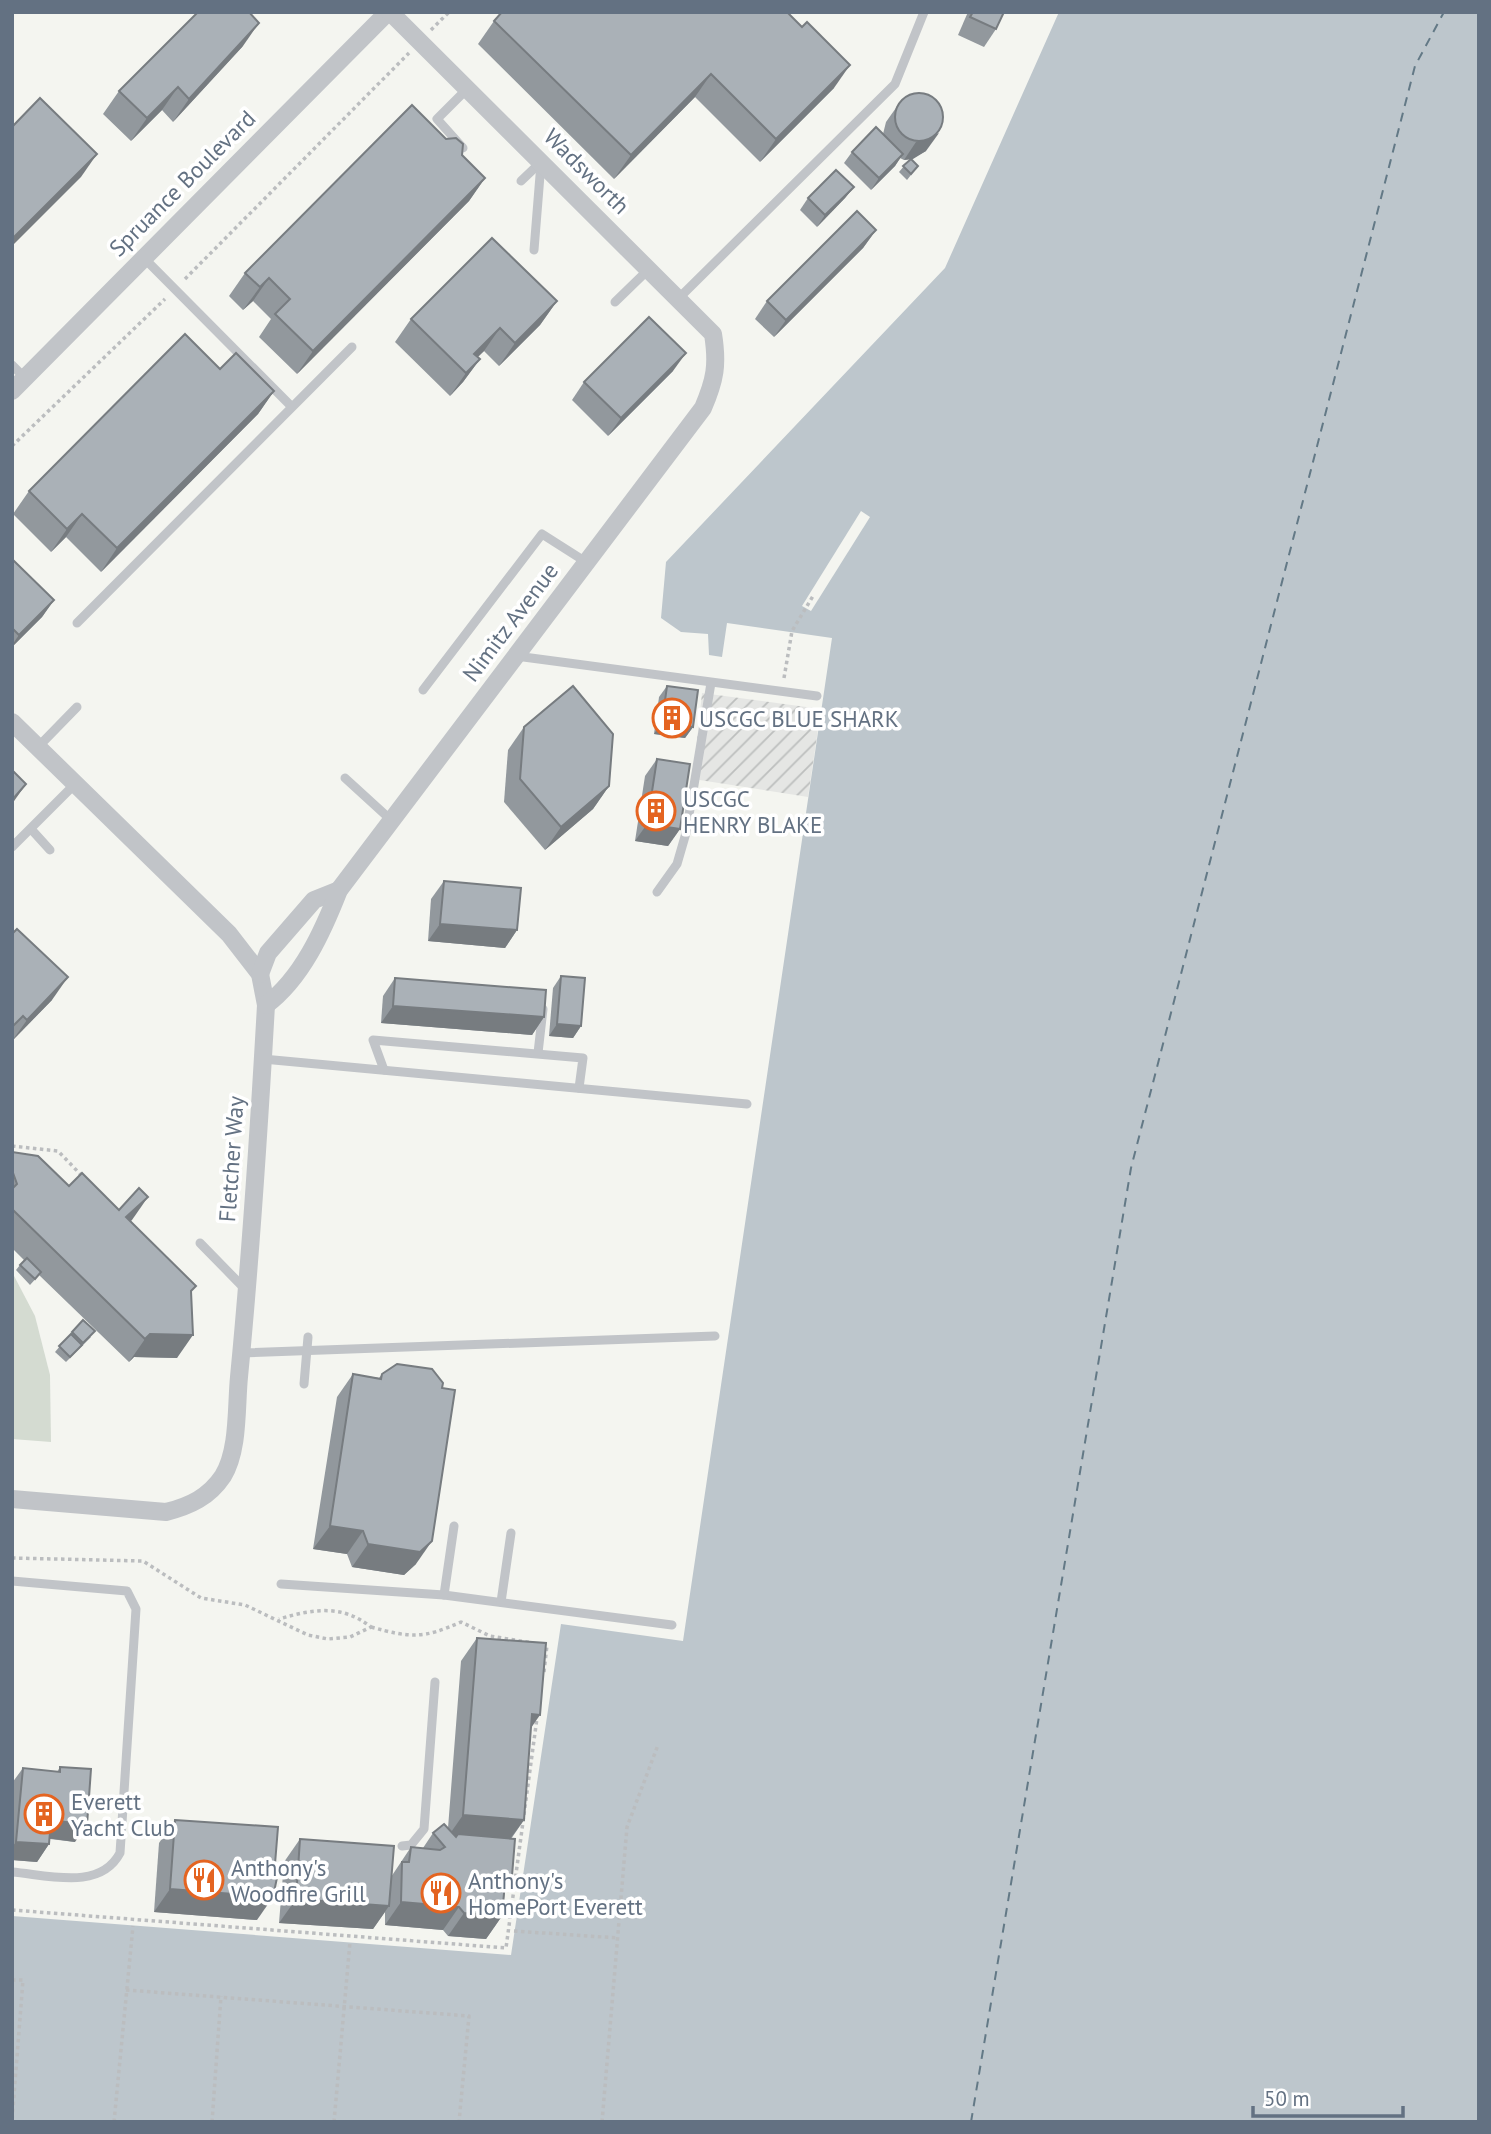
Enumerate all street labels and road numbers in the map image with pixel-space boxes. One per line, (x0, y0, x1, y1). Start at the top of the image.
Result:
street label: Spruance Boulevard (103, 104, 261, 262)
street label: Wadsworth (538, 122, 636, 220)
street label: Nimitz Avenue (456, 557, 564, 687)
street label: Fletcher Way (212, 1095, 250, 1223)

